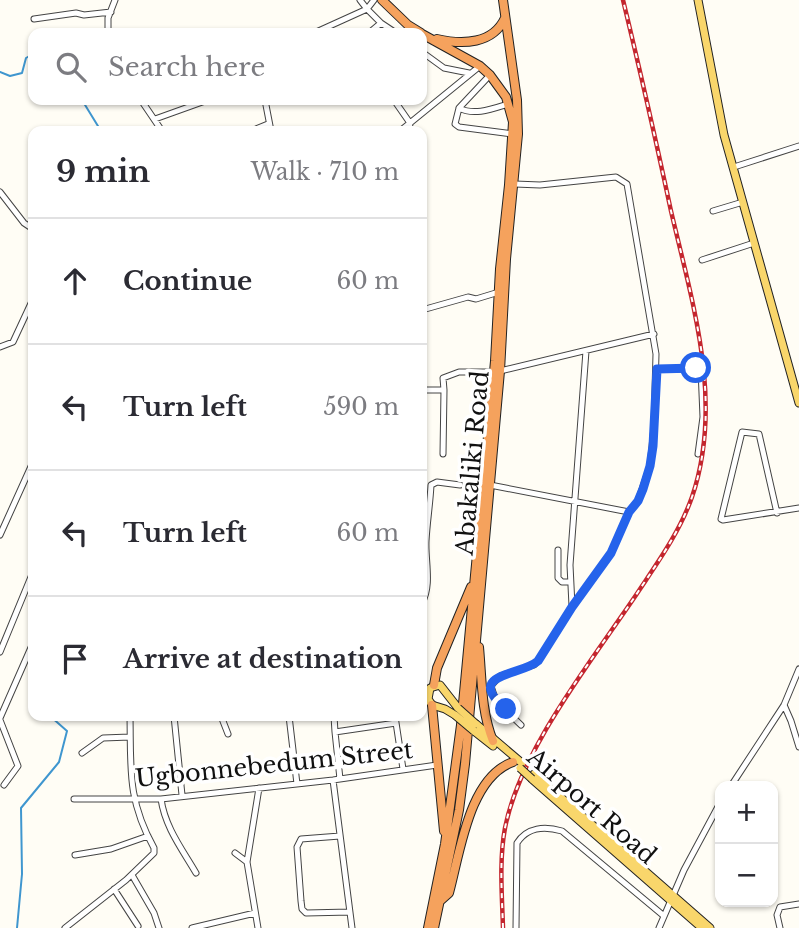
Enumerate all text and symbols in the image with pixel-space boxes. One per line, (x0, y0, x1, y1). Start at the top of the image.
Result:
search box (28, 28, 427, 105)
icon: search (52, 48, 90, 86)
text: Search here (108, 51, 265, 83)
text: 9 min (56, 153, 150, 190)
text: Walk · 710 m (251, 158, 399, 186)
icon: ahead (56, 262, 94, 300)
text: Continue (123, 265, 252, 297)
text: 60 m (337, 267, 399, 295)
route start (680, 352, 711, 383)
street label: Abakaliki Road (449, 369, 495, 558)
icon: left (56, 388, 94, 426)
text: Turn left (123, 391, 247, 423)
text: 590 m (323, 393, 399, 421)
icon: left (56, 514, 94, 552)
text: Turn left (123, 517, 247, 549)
text: 60 m (337, 519, 399, 547)
icon: arrive (56, 640, 94, 678)
text: Arrive at destination (123, 643, 403, 675)
route end (490, 693, 521, 724)
street label: Ugbonnebedum Street (134, 735, 414, 793)
street label: Airport Road (521, 741, 662, 870)
map controls (715, 781, 778, 907)
button: + (715, 781, 778, 844)
button: − (715, 844, 778, 907)

